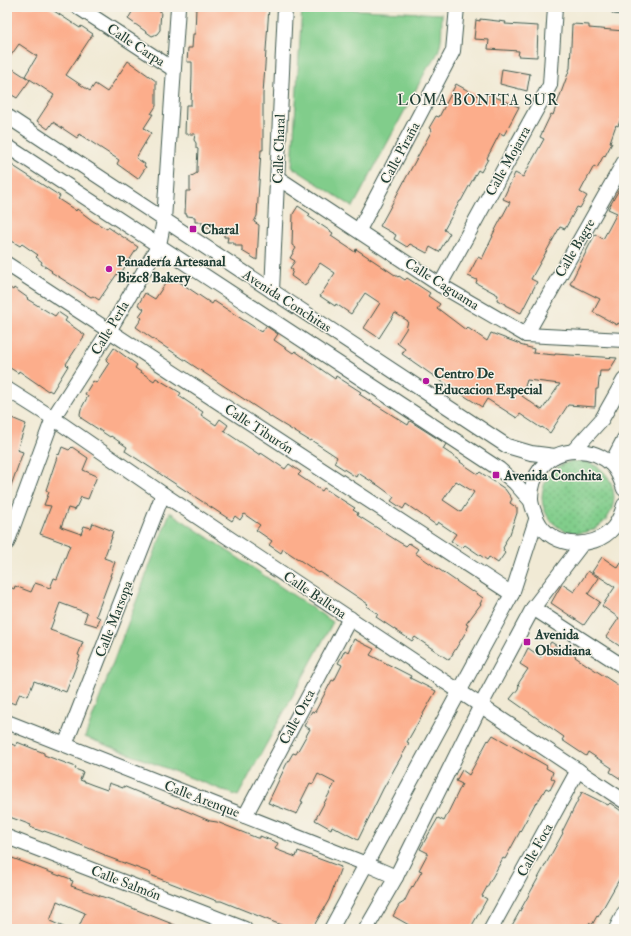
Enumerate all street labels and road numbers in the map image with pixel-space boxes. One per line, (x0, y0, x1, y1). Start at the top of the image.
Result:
street label: Calle Carpa (103, 20, 168, 71)
street label: Calle Charal (269, 113, 289, 184)
street label: Calle Piraña (377, 119, 424, 187)
street label: Calle Mojarra (482, 123, 534, 199)
street label: Calle Bagre (551, 216, 599, 280)
street label: Calle Caguama (402, 254, 483, 314)
street label: Avenida Conchitas (238, 265, 335, 336)
street label: Calle Perla (87, 298, 133, 358)
street label: Calle Tiburón (221, 400, 297, 458)
street label: Calle Ballena (280, 568, 350, 623)
street label: Calle Marsopa (92, 578, 137, 660)
street label: Calle Orca (275, 686, 319, 747)
street label: Calle Arenque (162, 777, 242, 821)
street label: Calle Foca (513, 820, 557, 880)
street label: Calle Salmón (89, 862, 163, 904)

